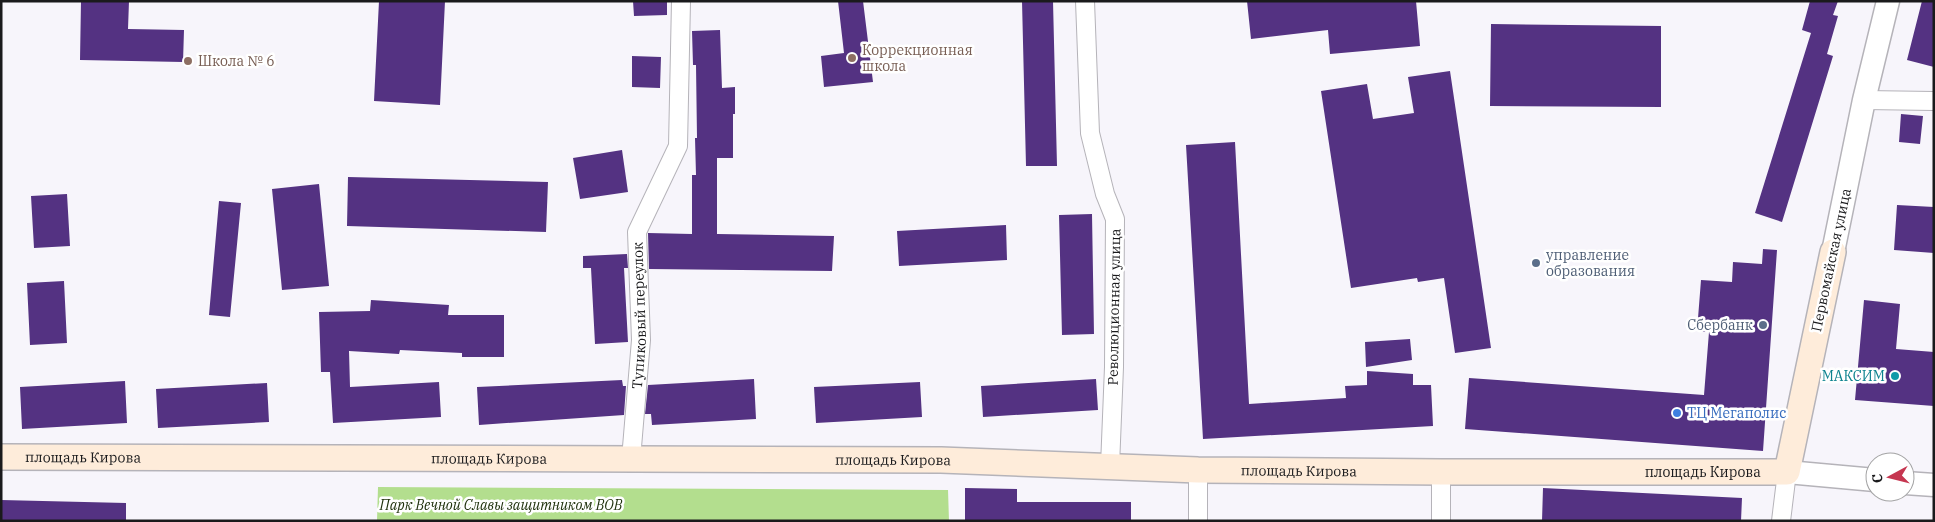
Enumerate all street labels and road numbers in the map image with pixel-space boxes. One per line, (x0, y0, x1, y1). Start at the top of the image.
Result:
street label: Первомайская улица (1807, 186, 1855, 333)
street label: Революционная улица (1104, 228, 1124, 386)
street label: Тупиковый переулок (628, 242, 650, 390)
street label: площадь Кирова (25, 448, 141, 466)
street label: площадь Кирова (431, 449, 547, 468)
street label: площадь Кирова (835, 451, 952, 469)
street label: площадь Кирова (1241, 461, 1357, 480)
street label: площадь Кирова (1645, 463, 1761, 481)

